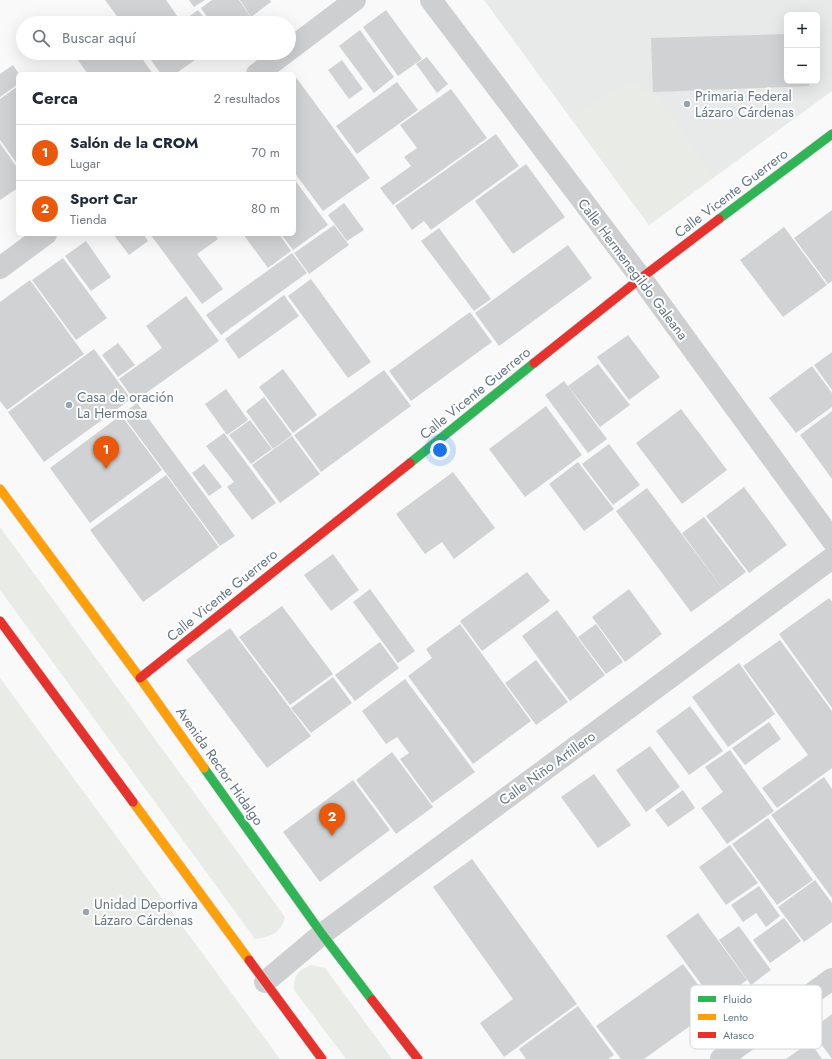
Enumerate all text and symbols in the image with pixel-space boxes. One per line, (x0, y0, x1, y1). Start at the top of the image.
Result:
map controls (784, 12, 820, 84)
button: + (784, 12, 820, 48)
search box (16, 16, 296, 60)
icon: search (30, 27, 52, 49)
text: Buscar aquí (62, 27, 136, 49)
button: − (784, 48, 820, 84)
text: Cerca (32, 86, 78, 110)
place label: Primaria Federal Lázaro Cárdenas (695, 86, 794, 122)
text: 2 resultados (214, 89, 280, 108)
marker: Primaria Federal Lázaro Cárdenas (682, 99, 692, 109)
text: Salón de la CROM (70, 132, 198, 154)
text: 1 (42, 143, 48, 162)
text: 70 m (251, 143, 280, 162)
street label: Calle Vicente Guerrero (670, 143, 792, 242)
text: Lugar (70, 154, 101, 173)
text: Sport Car (70, 188, 138, 210)
street label: Calle Hermenegildo Galeana (573, 194, 693, 344)
text: 2 (41, 199, 49, 218)
text: 80 m (251, 199, 280, 218)
text: Tienda (70, 210, 107, 229)
street label: Calle Vicente Guerrero (415, 342, 535, 444)
place label: Casa de oración La Hermosa (77, 387, 174, 423)
marker: Casa de oración La Hermosa (64, 400, 74, 410)
pin: 1 (93, 436, 119, 469)
your location (430, 440, 450, 460)
street label: Calle Vicente Guerrero (162, 544, 282, 646)
street label: Avenida Rector Hidalgo (171, 703, 269, 830)
street label: Calle Niño Artillero (495, 726, 600, 810)
pin: 2 (319, 803, 345, 836)
place label: Unidad Deportiva Lázaro Cárdenas (94, 894, 198, 930)
marker: Unidad Deportiva Lázaro Cárdenas (81, 907, 91, 917)
legend (690, 985, 822, 1049)
text: Fluido (723, 991, 752, 1007)
text: Lento (723, 1009, 748, 1025)
text: Atasco (723, 1027, 754, 1043)

